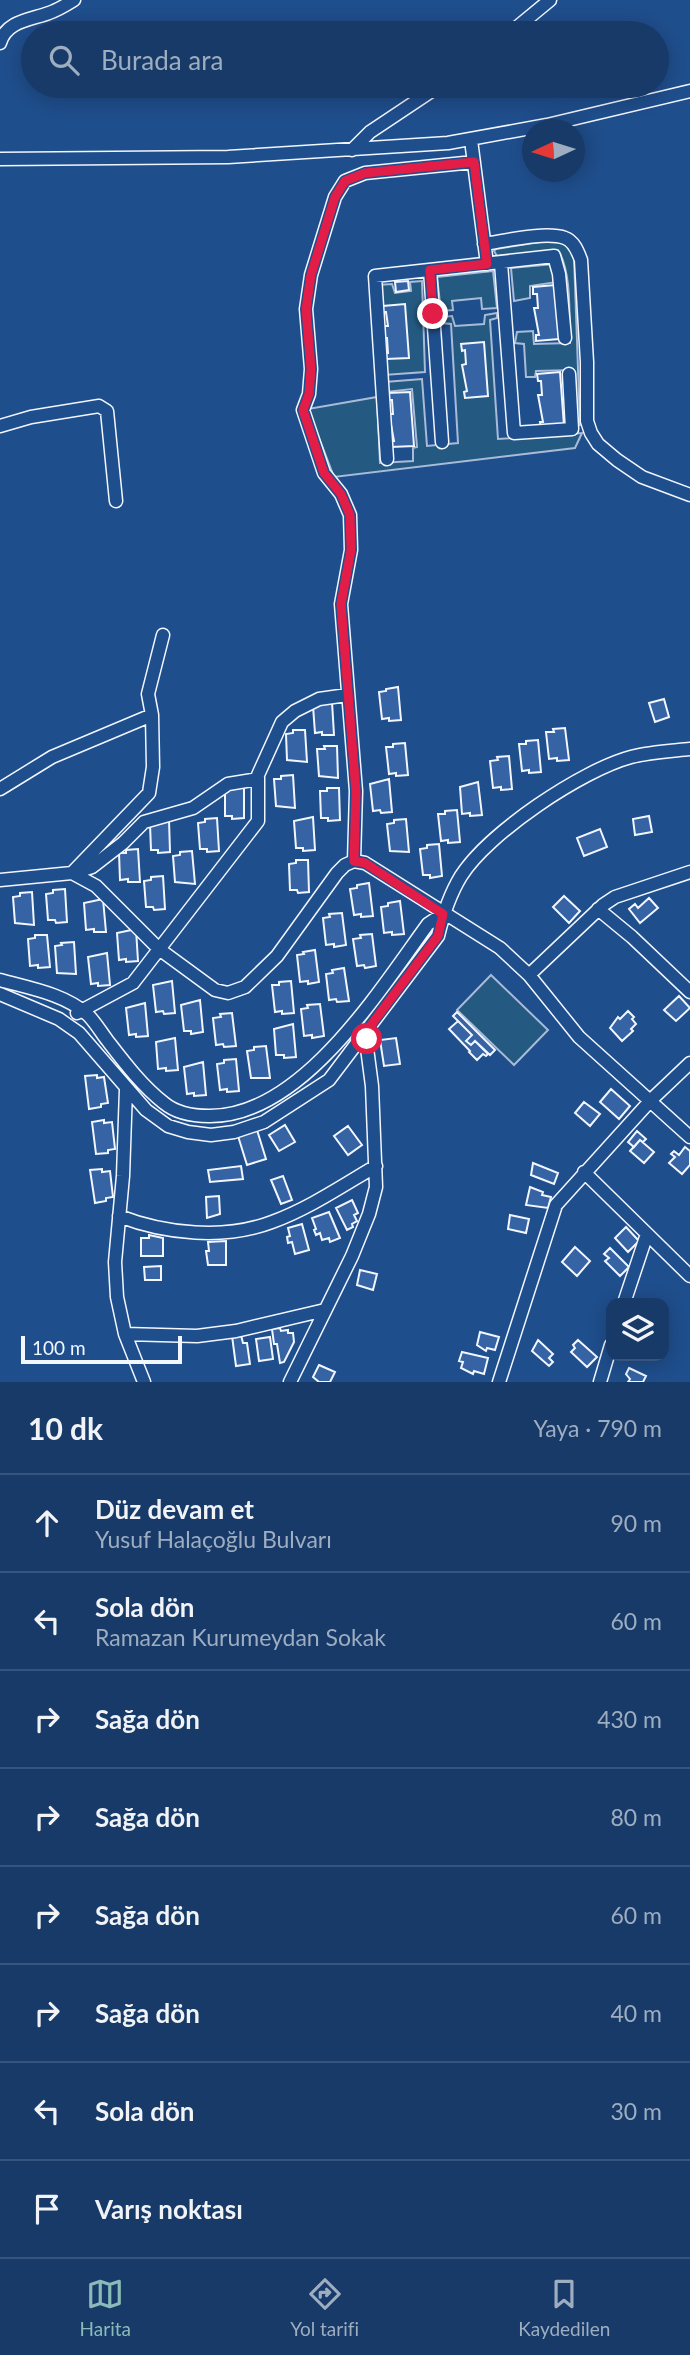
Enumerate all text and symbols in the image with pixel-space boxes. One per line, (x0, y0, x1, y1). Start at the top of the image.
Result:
search box (21, 21, 669, 98)
icon: search (45, 41, 83, 79)
text: Burada ara (101, 44, 223, 76)
north arrow (522, 119, 585, 182)
route end (417, 298, 448, 329)
route start (351, 1023, 382, 1054)
map controls (606, 1298, 669, 1361)
button: layers (606, 1298, 669, 1361)
scale bar (21, 1333, 182, 1365)
text: 100 m (32, 1336, 86, 1359)
text: 10 dk (28, 1410, 103, 1446)
text: Yaya · 790 m (533, 1414, 662, 1442)
text: Düz devam et (95, 1493, 254, 1525)
icon: ahead (28, 1504, 66, 1542)
text: 90 m (611, 1509, 662, 1537)
text: Yusuf Halaçoğlu Bulvarı (95, 1525, 332, 1553)
text: Sola dön (95, 1591, 195, 1623)
icon: left (28, 1602, 66, 1640)
text: 60 m (611, 1607, 662, 1635)
text: Ramazan Kurumeydan Sokak (95, 1623, 386, 1651)
icon: right (28, 1700, 66, 1738)
text: Sağa dön (95, 1703, 200, 1735)
text: 430 m (597, 1705, 662, 1733)
icon: right (28, 1798, 66, 1836)
text: Sağa dön (95, 1801, 200, 1833)
text: 80 m (611, 1803, 662, 1831)
icon: right (28, 1896, 66, 1934)
text: Sağa dön (95, 1899, 200, 1931)
text: 60 m (611, 1901, 662, 1929)
icon: right (28, 1994, 66, 2032)
text: Sağa dön (95, 1997, 200, 2029)
text: 40 m (611, 1999, 662, 2027)
icon: left (28, 2092, 66, 2130)
text: Sola dön (95, 2095, 195, 2127)
text: 30 m (611, 2097, 662, 2125)
icon: arrive (28, 2190, 66, 2228)
text: Varış noktası (95, 2193, 243, 2225)
tab: Harita (80, 2275, 131, 2340)
tab: Yol tarifi (290, 2275, 359, 2340)
tab: Kaydedilen (518, 2275, 610, 2340)

